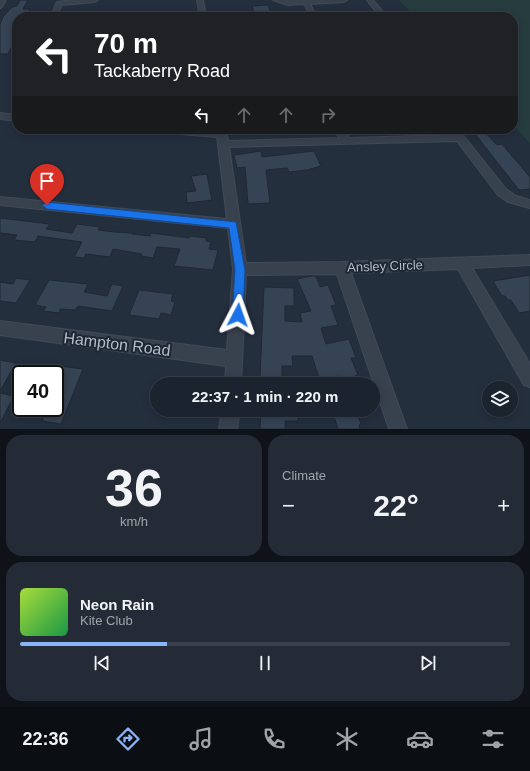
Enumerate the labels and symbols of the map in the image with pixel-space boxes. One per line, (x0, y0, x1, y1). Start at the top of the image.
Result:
pin (30, 164, 64, 205)
street label: Ansley Circle (347, 257, 423, 275)
position arrow (217, 294, 259, 336)
street label: Hampton Road (63, 329, 171, 359)
speed limit sign: 40 (12, 365, 64, 417)

